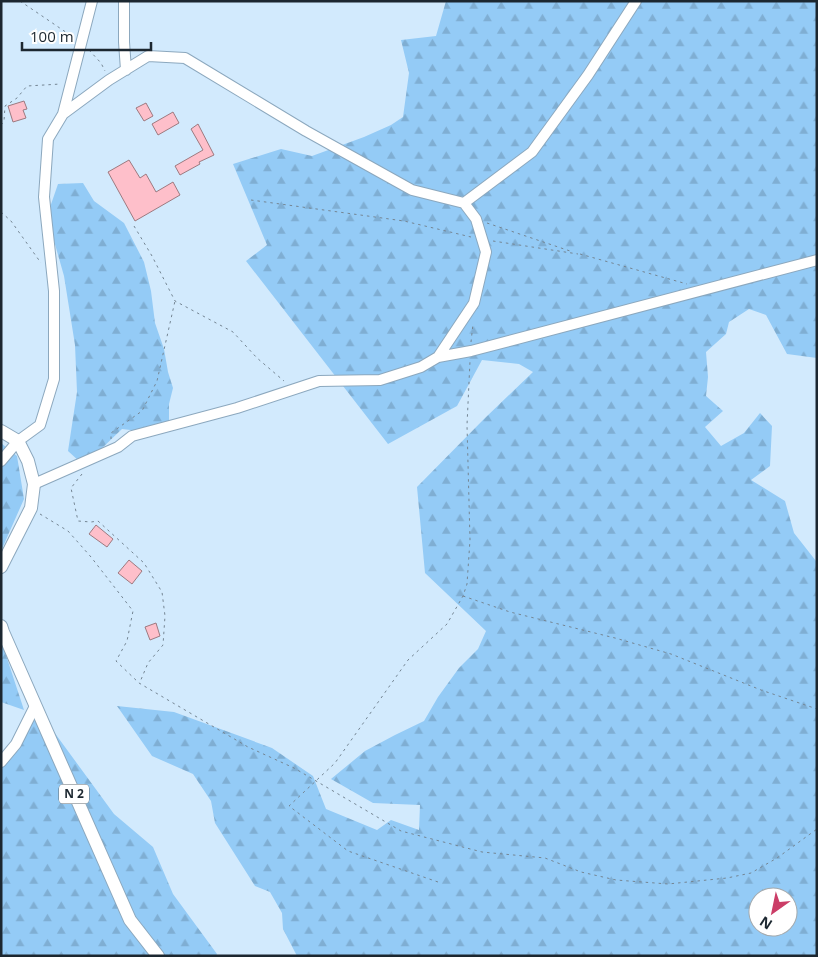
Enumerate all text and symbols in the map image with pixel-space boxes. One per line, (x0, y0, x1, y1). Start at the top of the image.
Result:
scale bar (22, 20, 151, 52)
text: 100 m (30, 26, 74, 46)
road number: N 2 (59, 784, 89, 804)
north arrow (748, 887, 798, 937)
text: N (756, 912, 776, 934)

